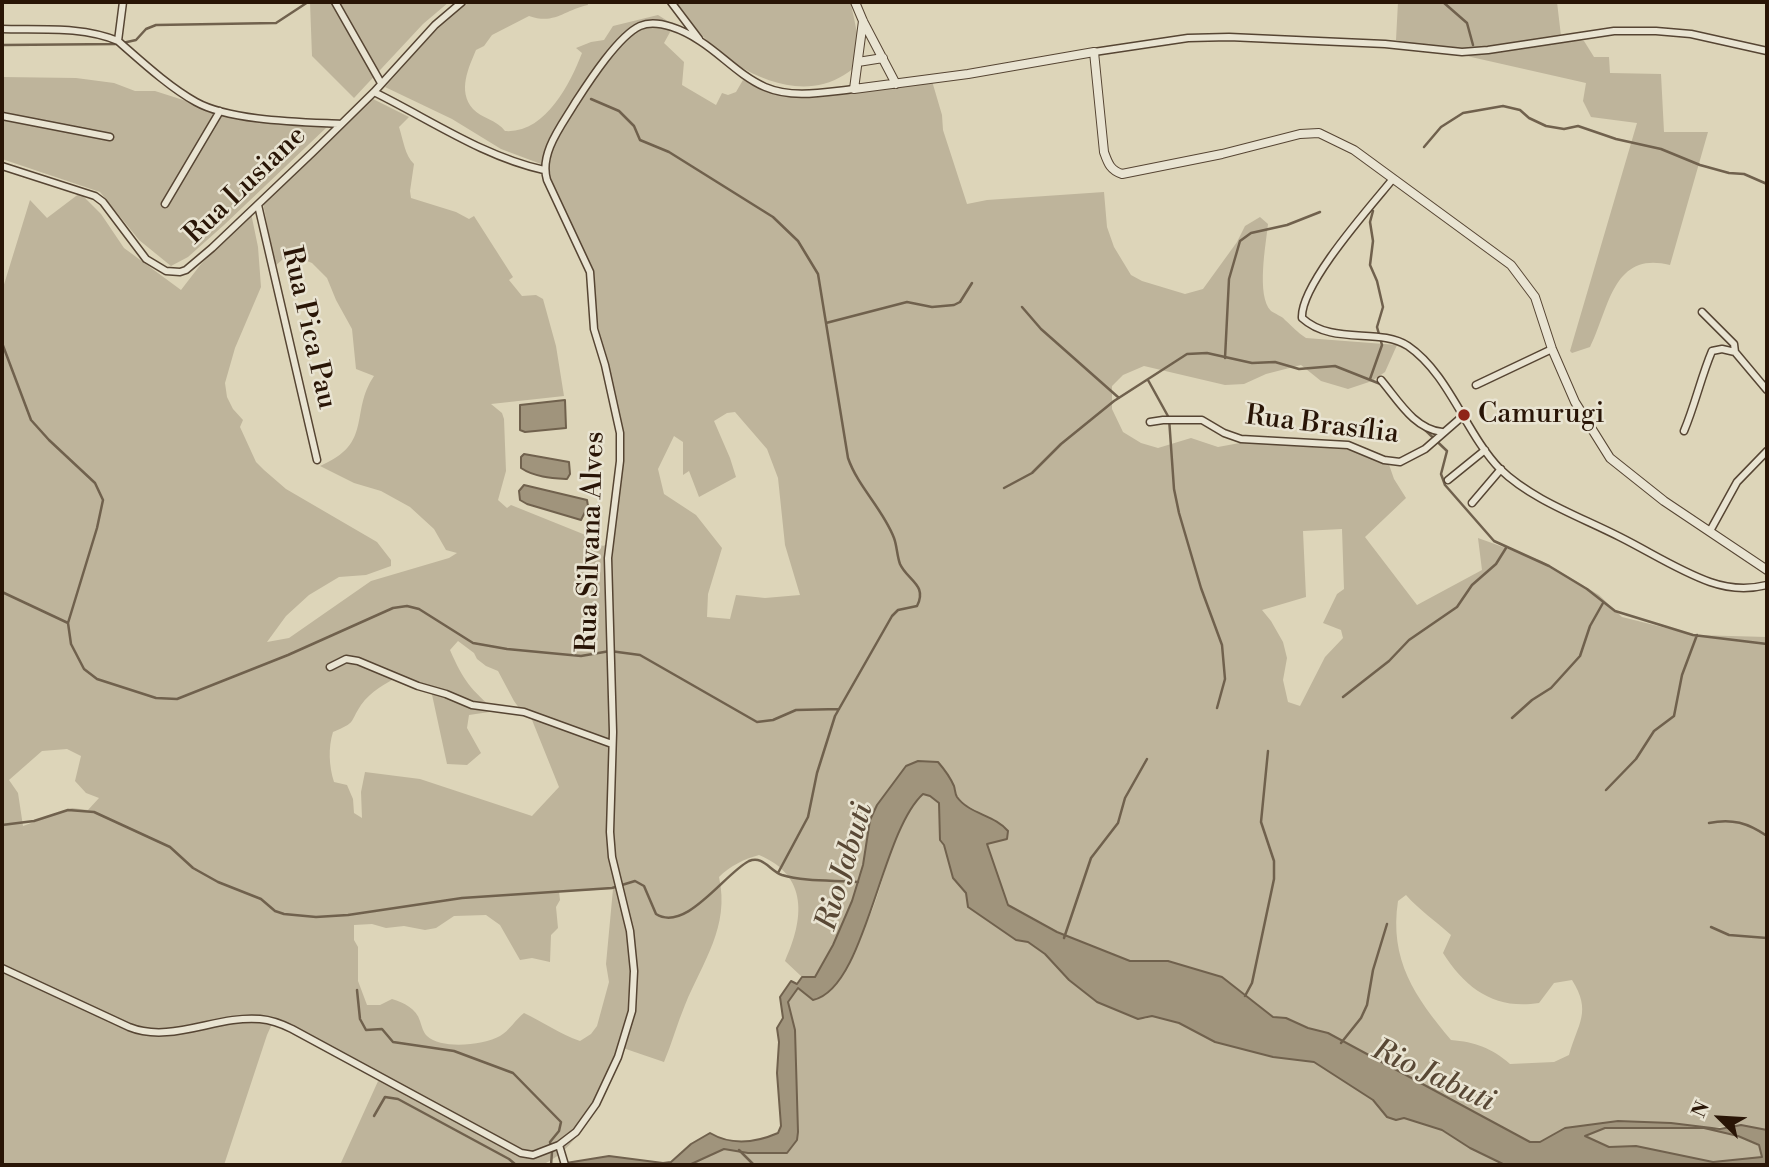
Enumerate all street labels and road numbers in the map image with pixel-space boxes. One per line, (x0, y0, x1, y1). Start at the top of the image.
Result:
street label: Rua Lusiane (178, 120, 314, 252)
street label: Rua Pica Pau (273, 244, 343, 412)
street label: Rua Brasília (1243, 400, 1401, 452)
street label: Rua Silvana Alves (571, 431, 613, 653)

